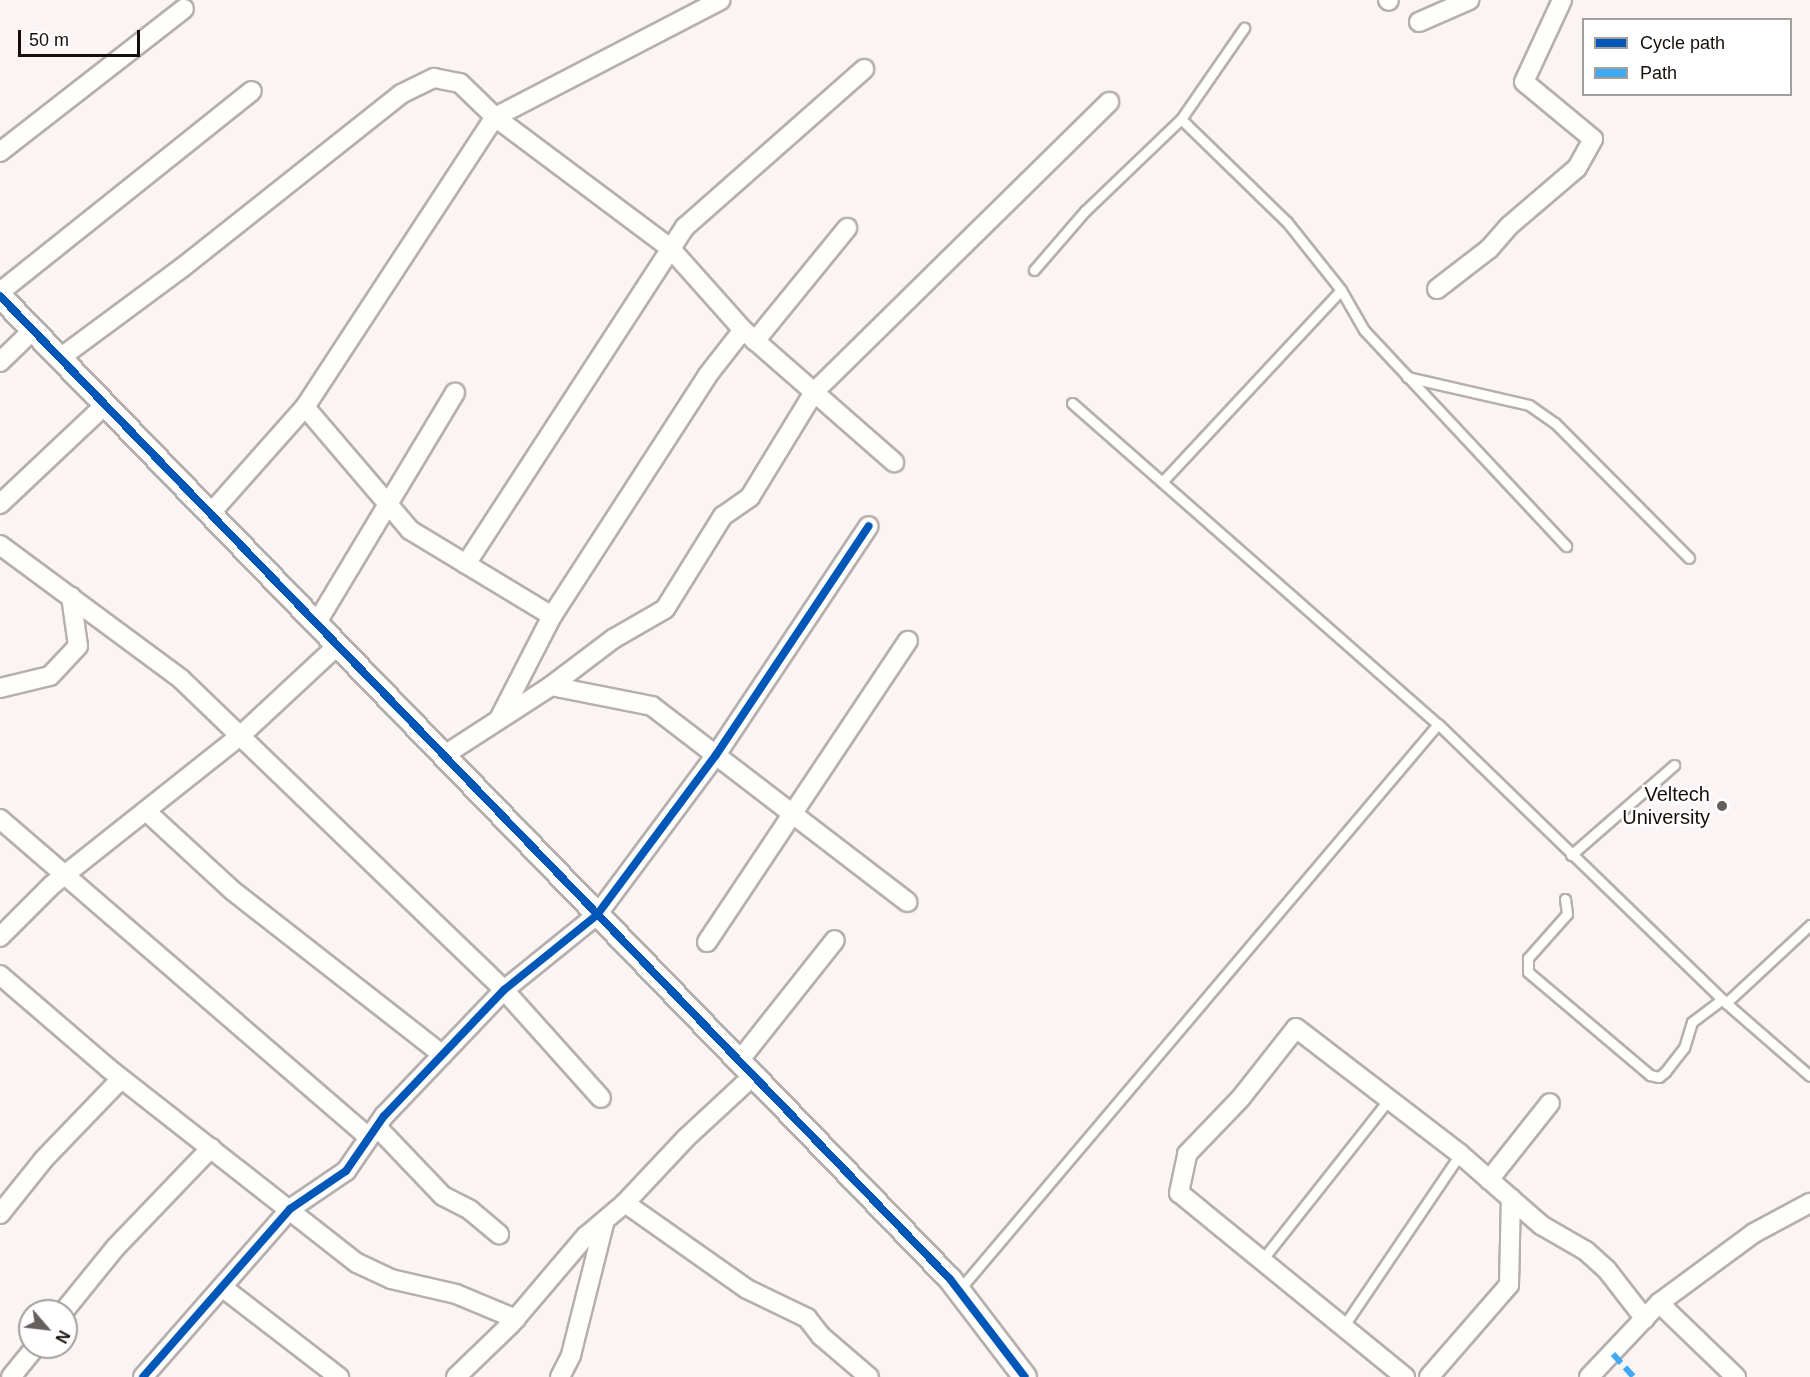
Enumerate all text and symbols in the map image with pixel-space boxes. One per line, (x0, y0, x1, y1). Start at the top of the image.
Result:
scale bar (21, 18, 142, 56)
legend (1582, 18, 1792, 96)
text: 50 m (29, 30, 69, 50)
text: Cycle path (1640, 33, 1725, 53)
text: Path (1640, 63, 1677, 83)
place label: Veltech University (1622, 783, 1710, 830)
marker: Veltech University (1715, 799, 1729, 813)
north arrow (18, 1299, 78, 1359)
text: N (52, 1328, 73, 1346)

